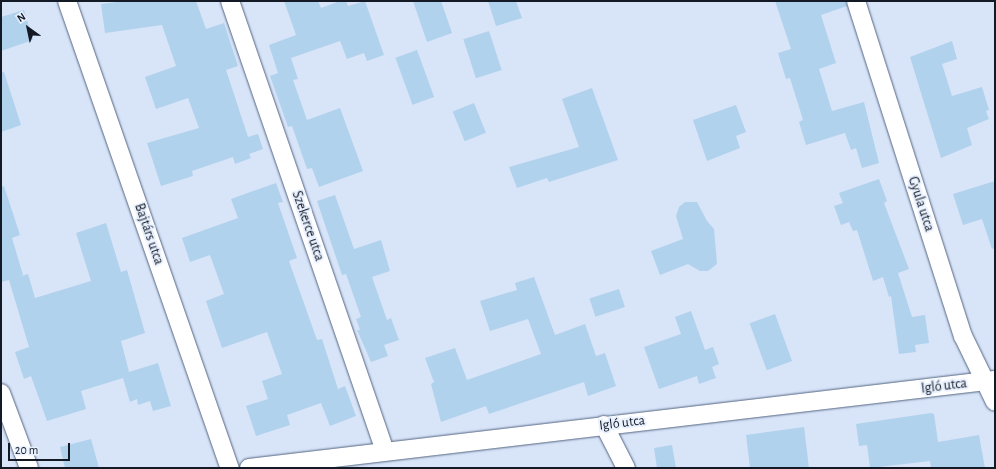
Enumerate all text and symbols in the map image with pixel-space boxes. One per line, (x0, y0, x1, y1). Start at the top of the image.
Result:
north arrow (8, 8, 48, 48)
text: N (15, 11, 27, 24)
street label: Gyula utca (904, 174, 938, 234)
street label: Szekerce utca (288, 189, 328, 263)
street label: Bajtárs utca (131, 201, 167, 267)
street label: Igló utca (920, 375, 968, 397)
street label: Igló utca (598, 412, 646, 434)
scale bar (10, 435, 72, 461)
text: 20 m (15, 444, 38, 456)

